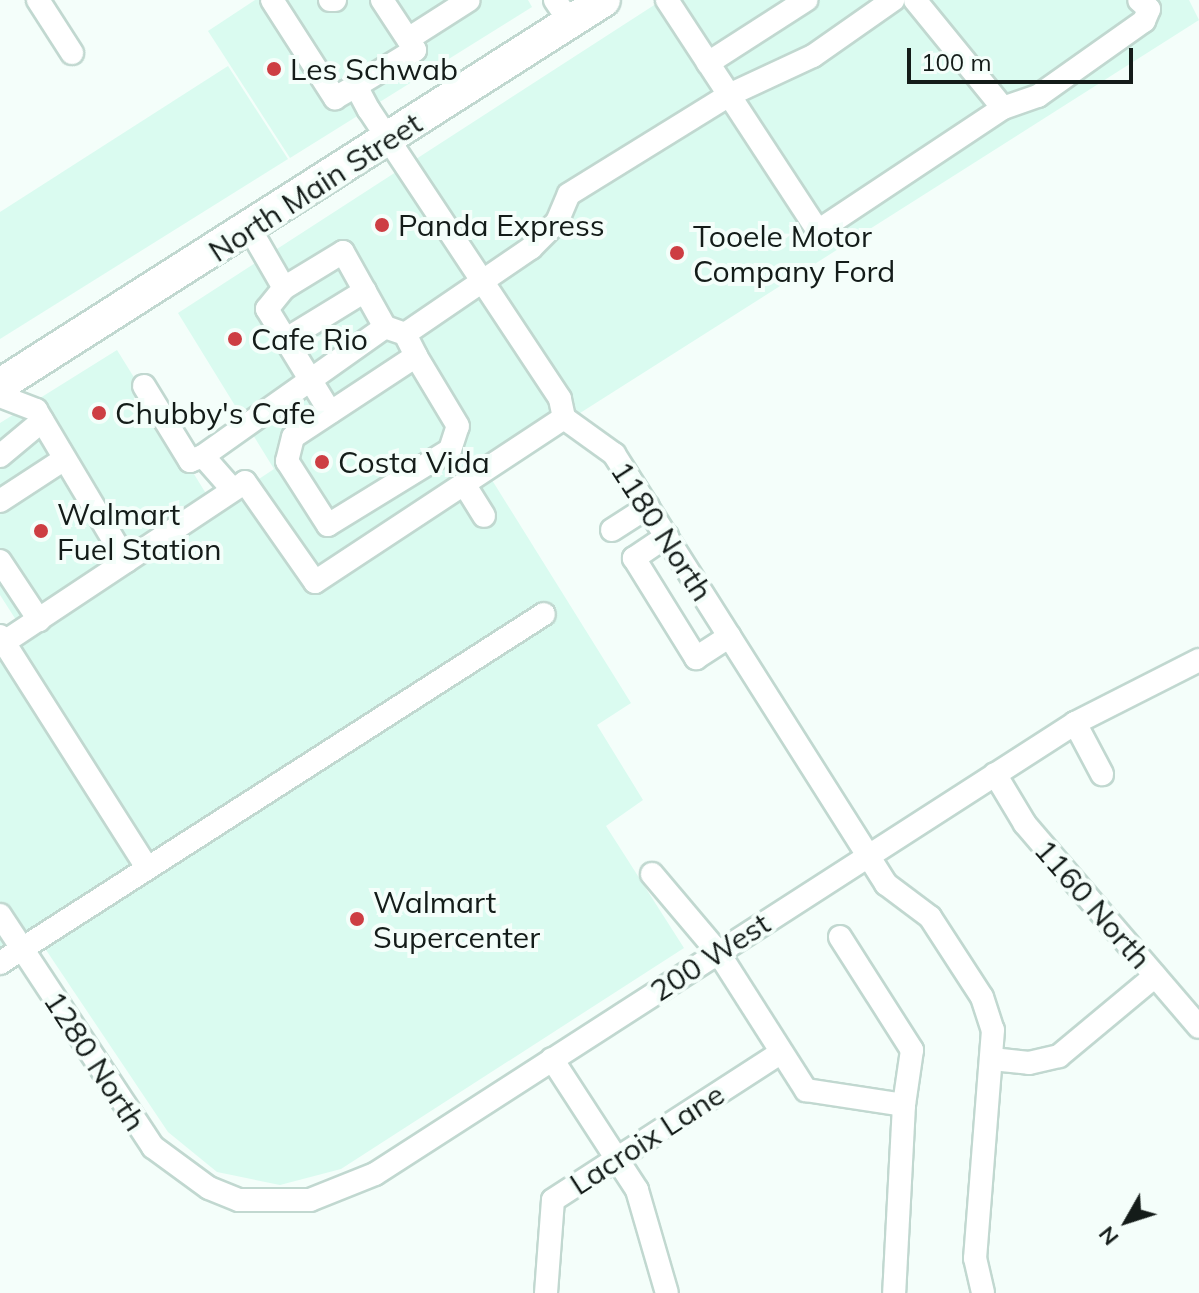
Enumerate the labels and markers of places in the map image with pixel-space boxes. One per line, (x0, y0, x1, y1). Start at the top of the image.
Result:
place label: Les Schwab (290, 51, 458, 87)
marker: Les Schwab (265, 60, 283, 78)
place label: Panda Express (398, 207, 605, 243)
marker: Panda Express (373, 216, 391, 234)
place label: Tooele Motor Company Ford (693, 218, 895, 288)
marker: Tooele Motor Company Ford (668, 244, 686, 262)
place label: Cafe Rio (251, 321, 368, 357)
marker: Cafe Rio (226, 330, 244, 348)
place label: Chubby's Cafe (115, 395, 316, 431)
marker: Chubby's Cafe (90, 404, 108, 422)
place label: Costa Vida (338, 444, 490, 480)
marker: Costa Vida (313, 453, 331, 471)
place label: Walmart Fuel Station (57, 496, 222, 566)
marker: Walmart Fuel Station (32, 522, 50, 540)
place label: Walmart Supercenter (373, 884, 540, 954)
marker: Walmart Supercenter (348, 910, 366, 928)

